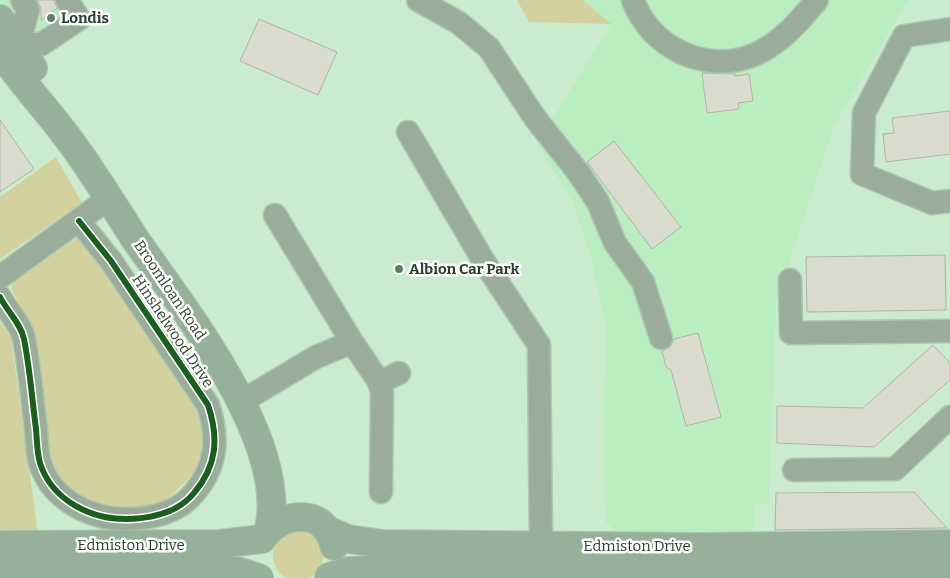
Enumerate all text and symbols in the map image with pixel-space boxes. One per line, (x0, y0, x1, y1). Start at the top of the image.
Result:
place label: Londis (61, 9, 109, 27)
marker: Londis (45, 12, 57, 24)
street label: Broomloan Road (130, 237, 210, 343)
place label: Albion Car Park (409, 260, 519, 278)
marker: Albion Car Park (393, 263, 405, 275)
street label: Hinshelwood Drive (128, 271, 218, 391)
street label: Edmiston Drive (77, 536, 185, 554)
street label: Edmiston Drive (583, 537, 691, 555)

